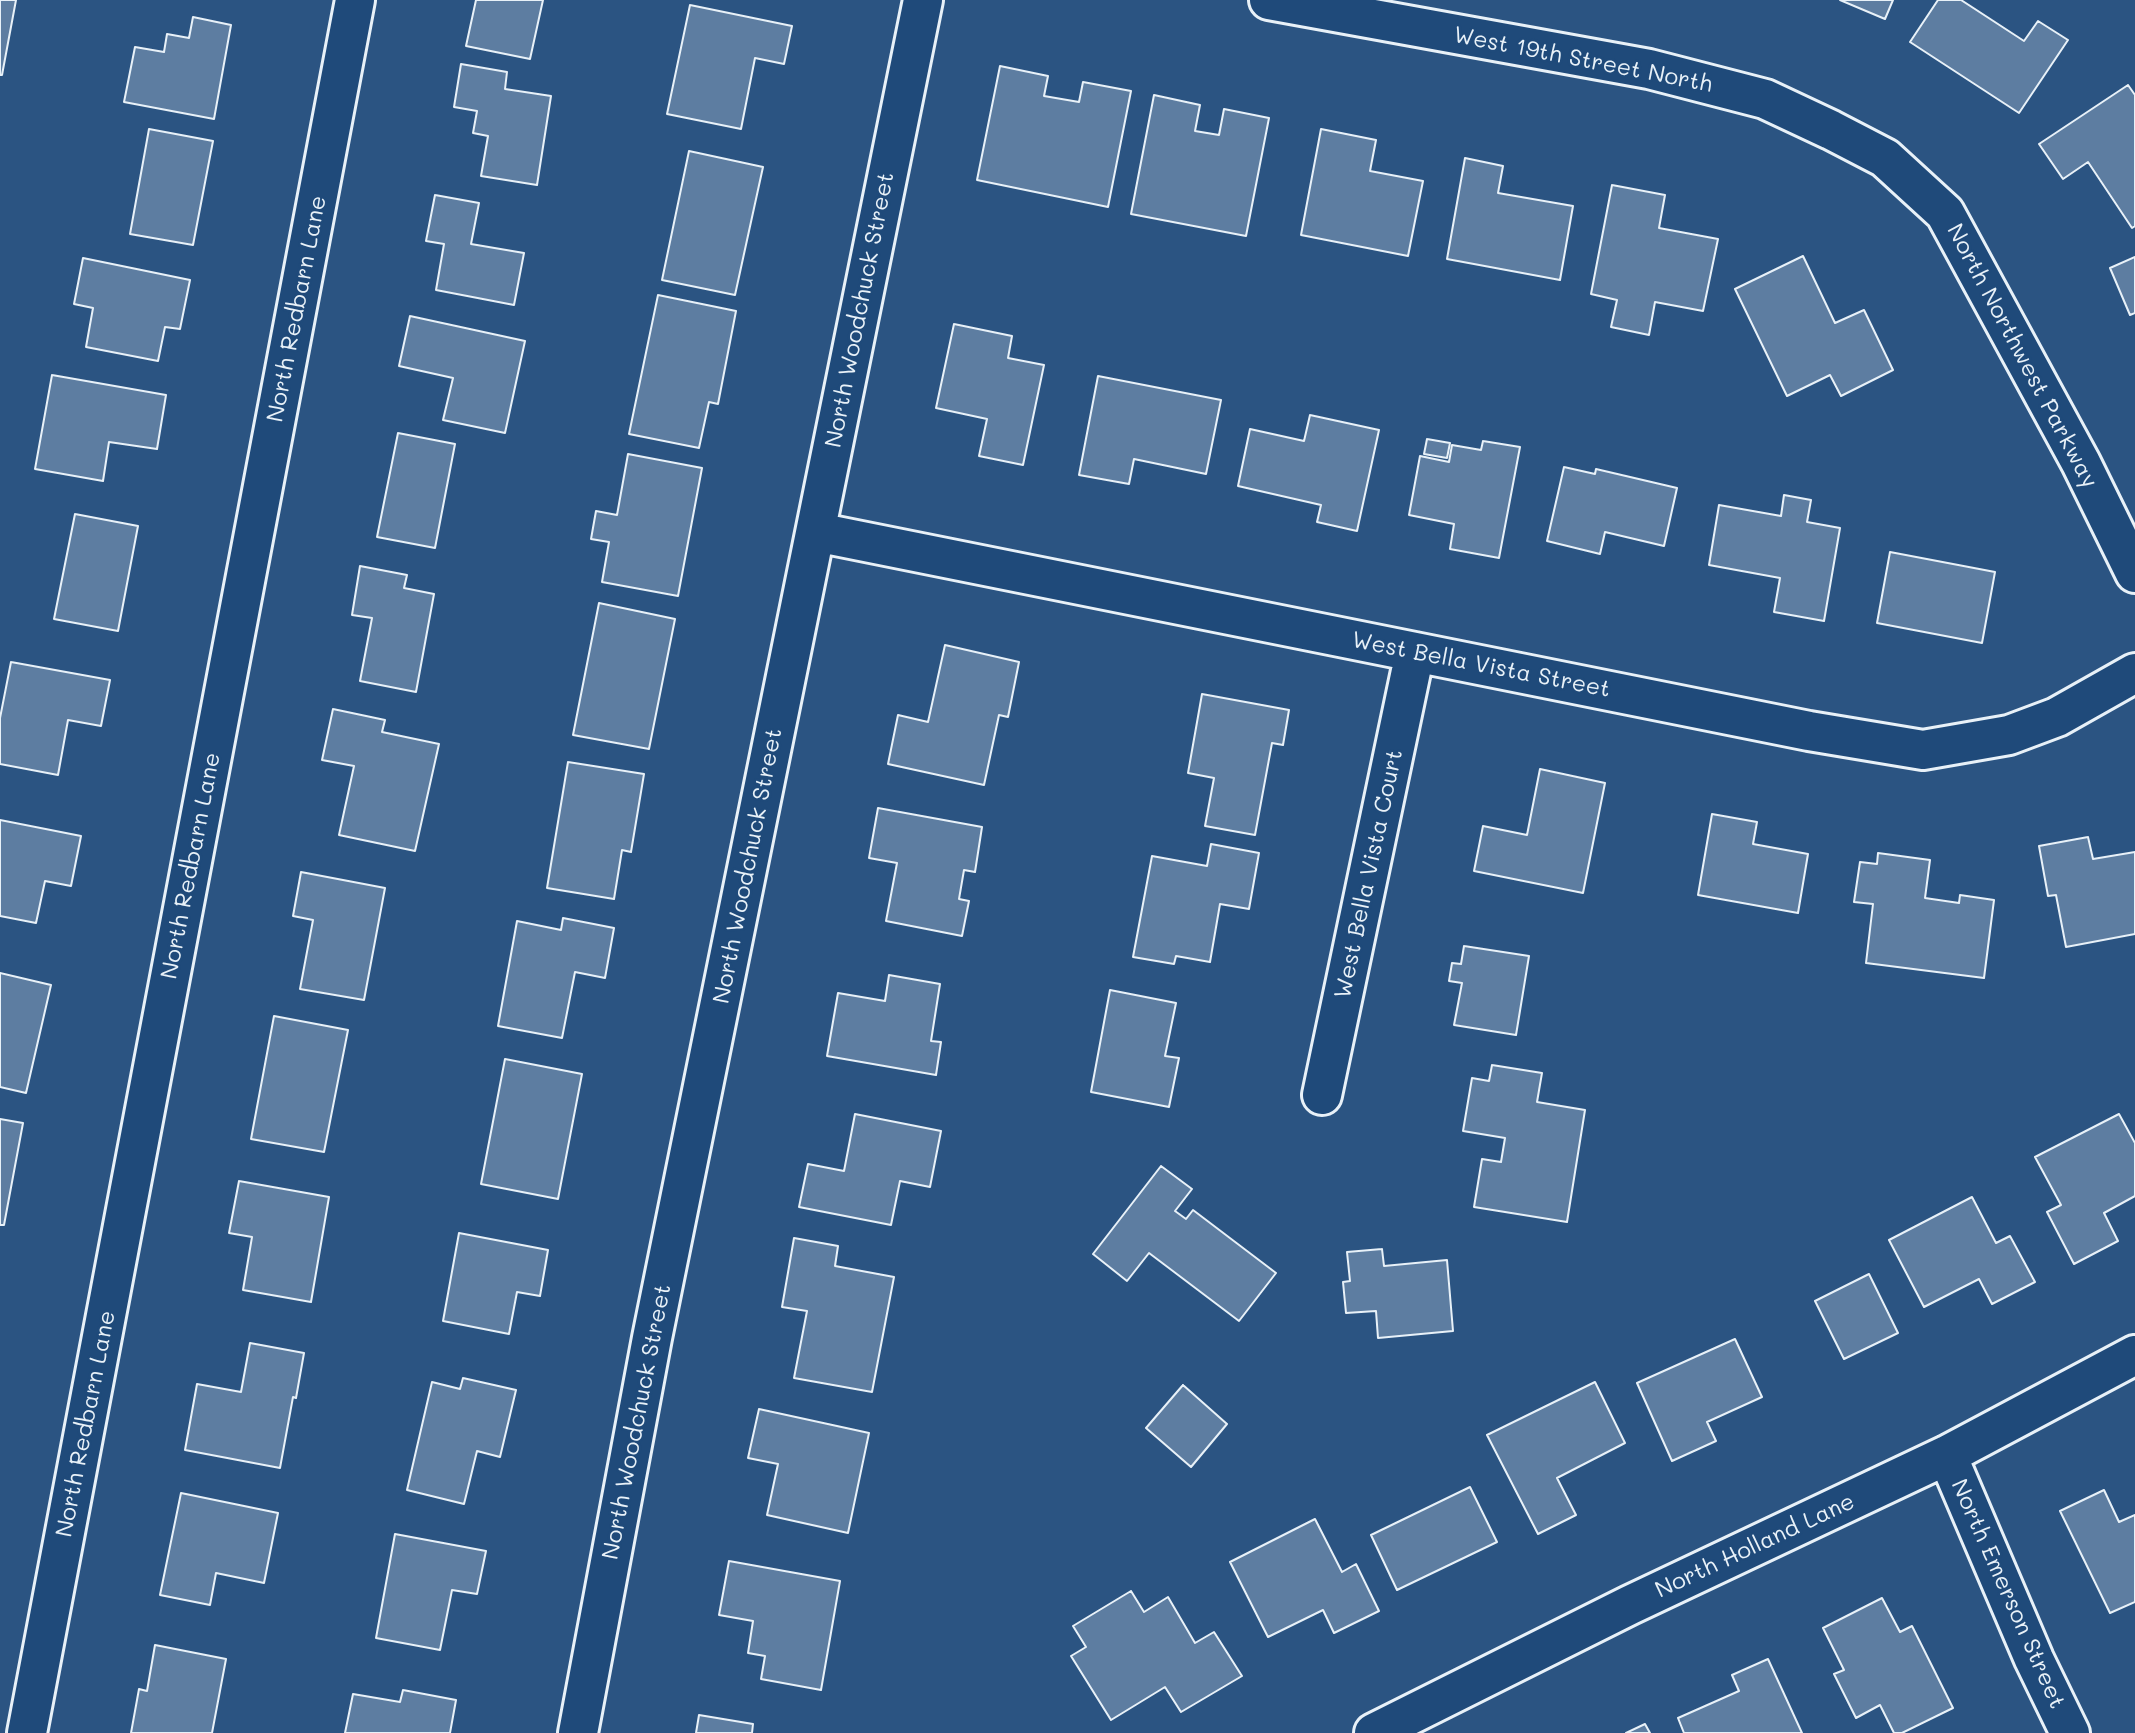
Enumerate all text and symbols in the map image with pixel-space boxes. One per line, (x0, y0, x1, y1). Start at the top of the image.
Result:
street label: West 19th Street North (1451, 21, 1715, 99)
street label: North Woodchuck Street (820, 170, 900, 450)
street label: North Redbarn Lane (261, 193, 333, 425)
street label: North Northwest Parkway (1941, 219, 2103, 493)
street label: West Bella Vista Street (1349, 626, 1613, 704)
street label: North Woodchuck Street (708, 726, 788, 1006)
street label: West Bella Vista Court (1329, 747, 1409, 1001)
street label: North Redbarn Lane (155, 750, 227, 982)
street label: North Woodchuck Street (597, 1282, 677, 1562)
street label: North Redbarn Lane (50, 1308, 122, 1540)
street label: North Emerson Street (1945, 1475, 2071, 1713)
street label: North Holland Lane (1651, 1488, 1859, 1604)

